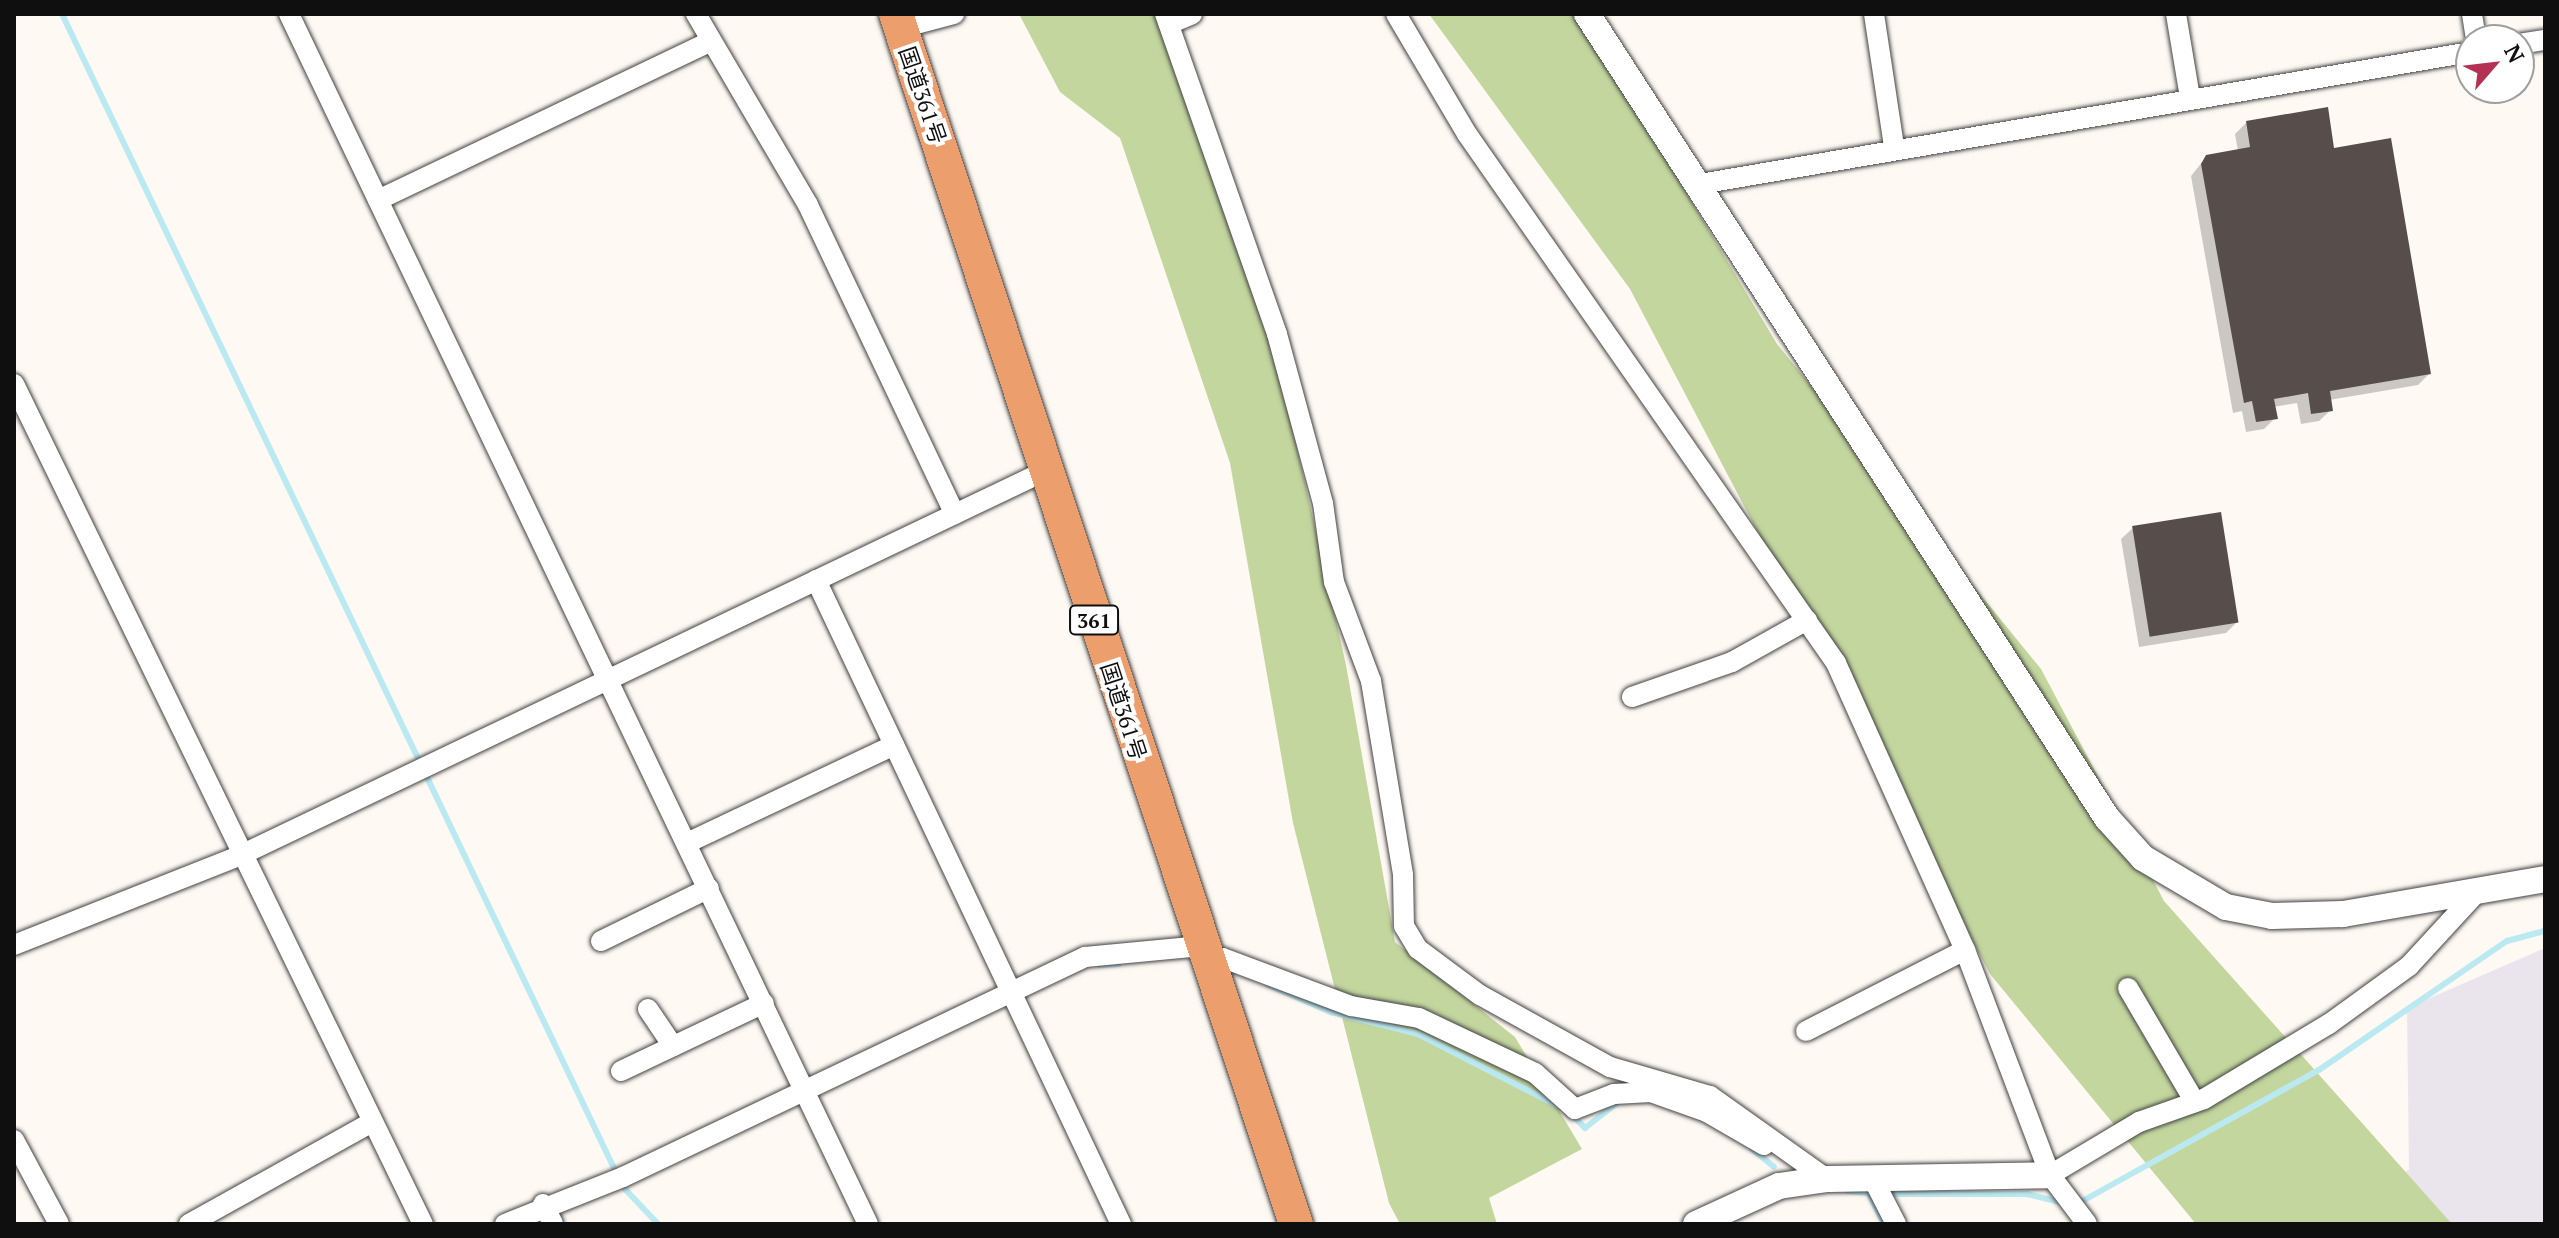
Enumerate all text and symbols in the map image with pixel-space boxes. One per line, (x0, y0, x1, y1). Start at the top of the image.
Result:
north arrow (2455, 24, 2535, 104)
text: N (2498, 39, 2532, 68)
street label: 国道361号 (894, 43, 952, 147)
road number: 361 (1068, 604, 1120, 636)
street label: 国道361号 (1096, 659, 1152, 763)

